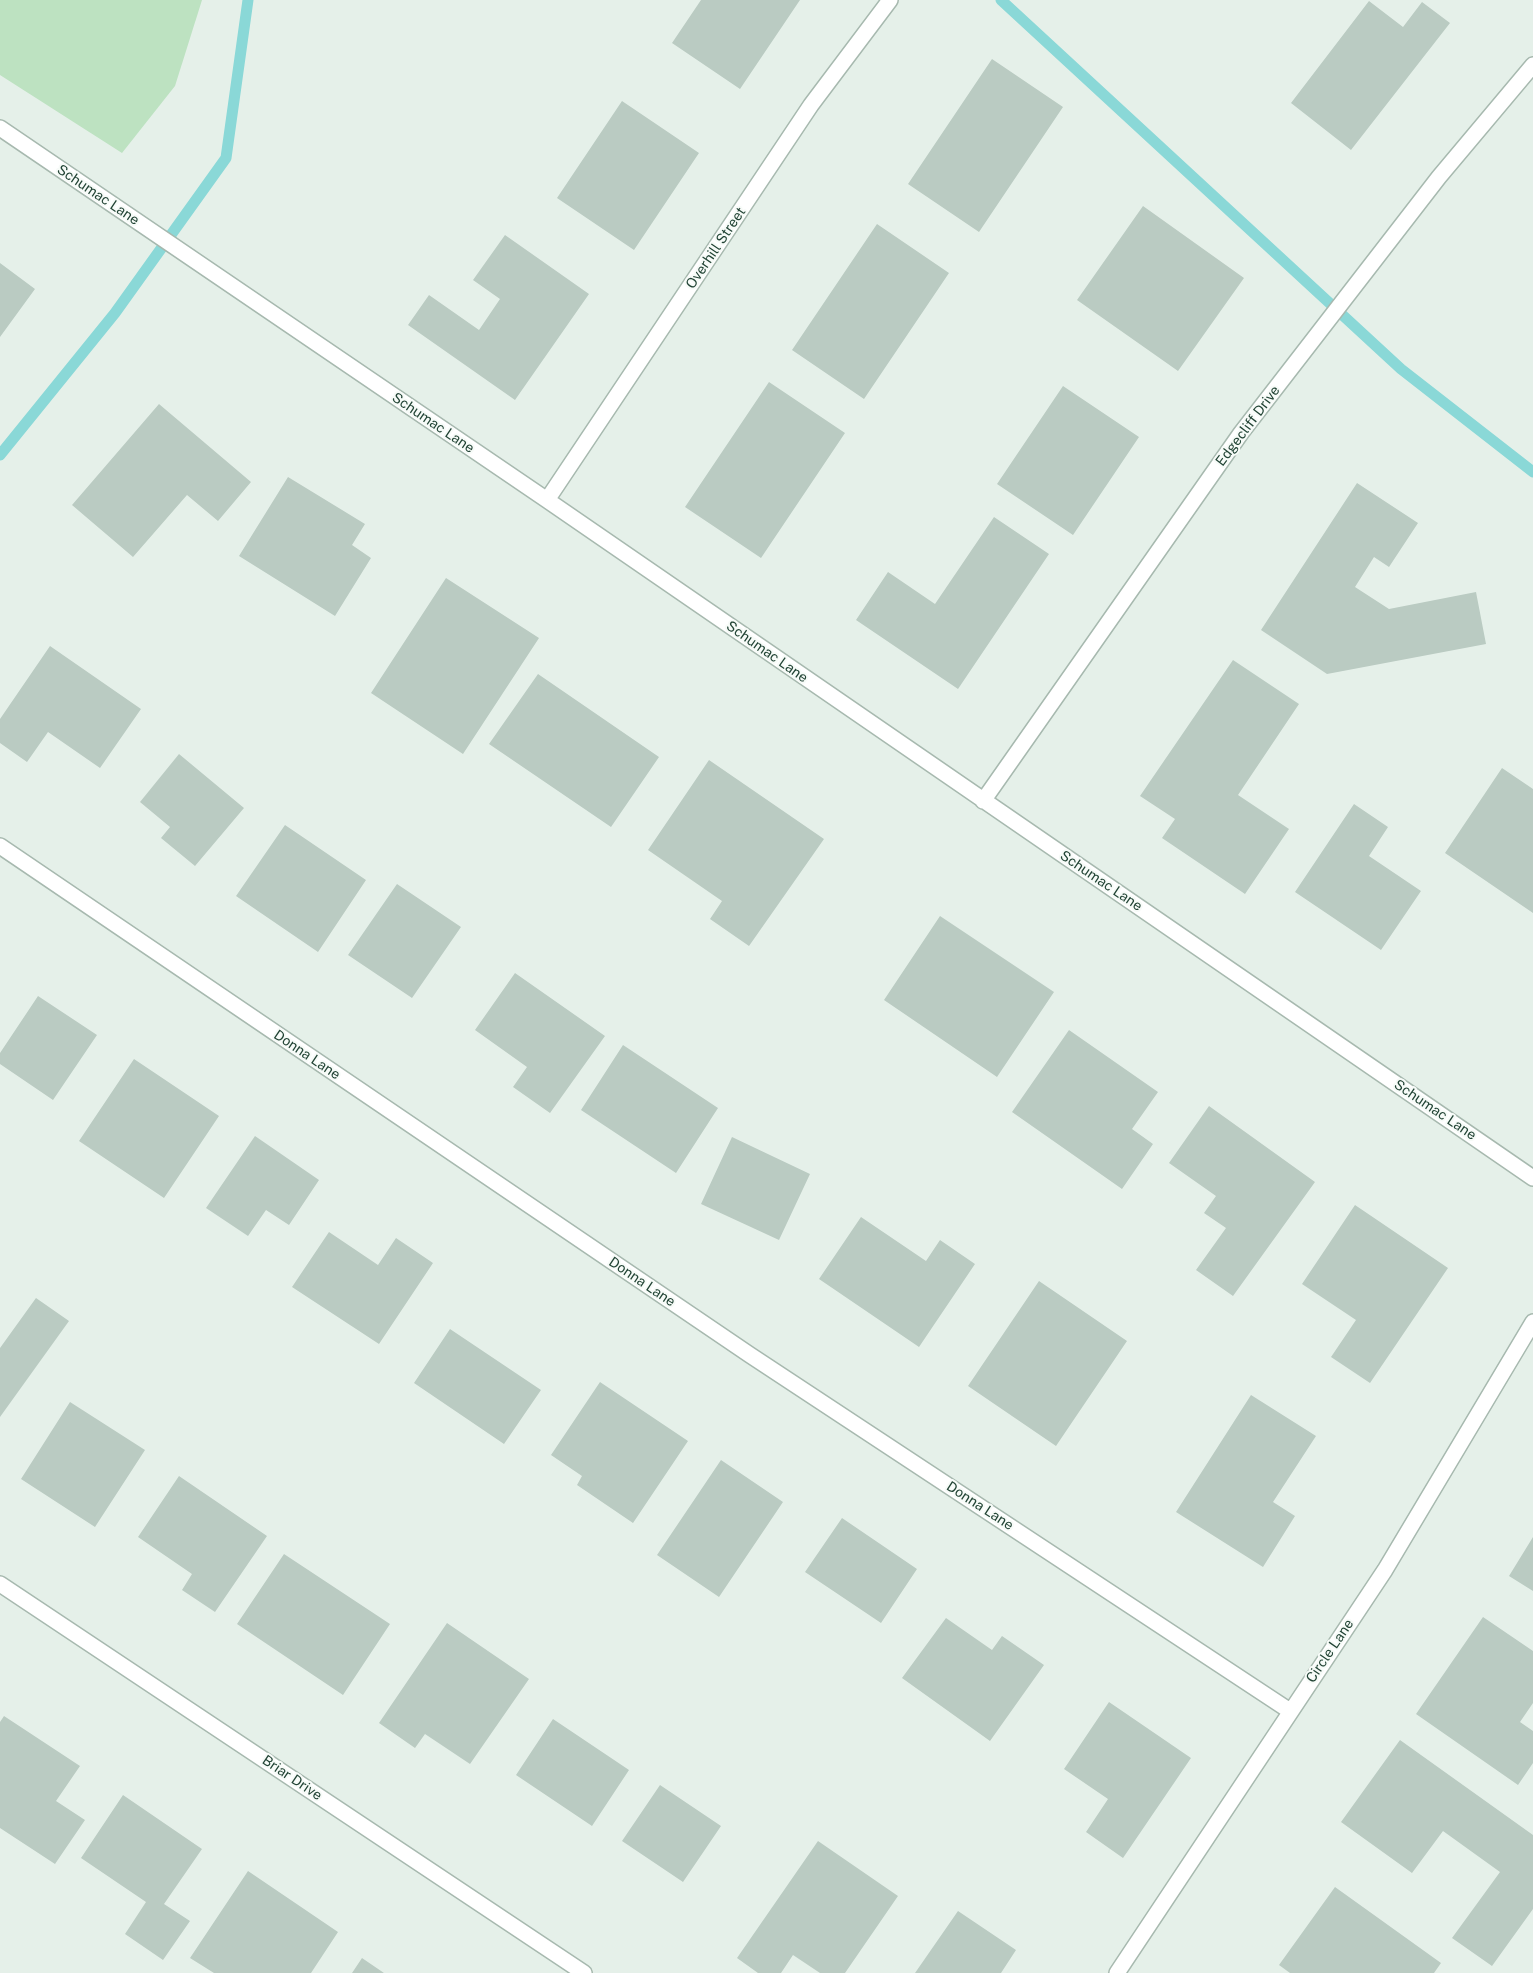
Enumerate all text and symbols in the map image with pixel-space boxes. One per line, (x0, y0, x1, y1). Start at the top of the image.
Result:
street label: Schumac Lane (54, 161, 142, 229)
street label: Overhill Street (683, 204, 749, 292)
street label: Edgecliff Drive (1212, 383, 1284, 469)
street label: Schumac Lane (389, 389, 477, 457)
street label: Schumac Lane (723, 618, 811, 686)
street label: Schumac Lane (1057, 847, 1145, 915)
street label: Donna Lane (271, 1027, 343, 1083)
street label: Schumac Lane (1391, 1076, 1479, 1144)
street label: Donna Lane (606, 1254, 678, 1310)
street label: Donna Lane (943, 1478, 1017, 1534)
street label: Circle Lane (1303, 1616, 1357, 1686)
street label: Briar Drive (259, 1752, 325, 1804)

